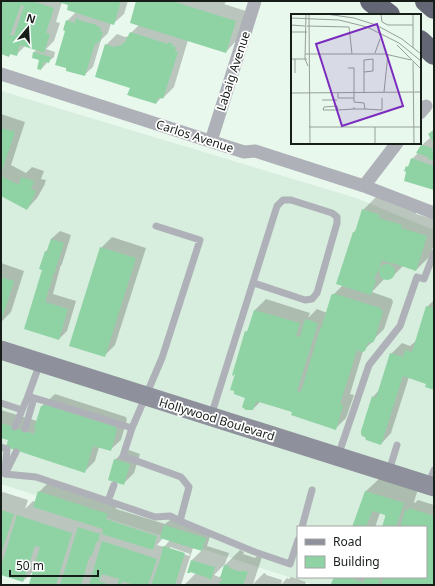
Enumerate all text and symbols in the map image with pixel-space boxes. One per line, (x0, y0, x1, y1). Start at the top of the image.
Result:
north arrow (8, 8, 48, 48)
text: N (25, 9, 38, 27)
inset map (291, 14, 421, 144)
street label: Labaig Avenue (212, 29, 254, 113)
street label: Carlos Avenue (154, 115, 236, 157)
street label: Hollywood Boulevard (157, 393, 277, 445)
legend (297, 526, 427, 578)
text: Road (333, 533, 362, 550)
scale bar (10, 552, 98, 578)
text: Building (333, 553, 380, 570)
text: 50 m (16, 557, 44, 574)

